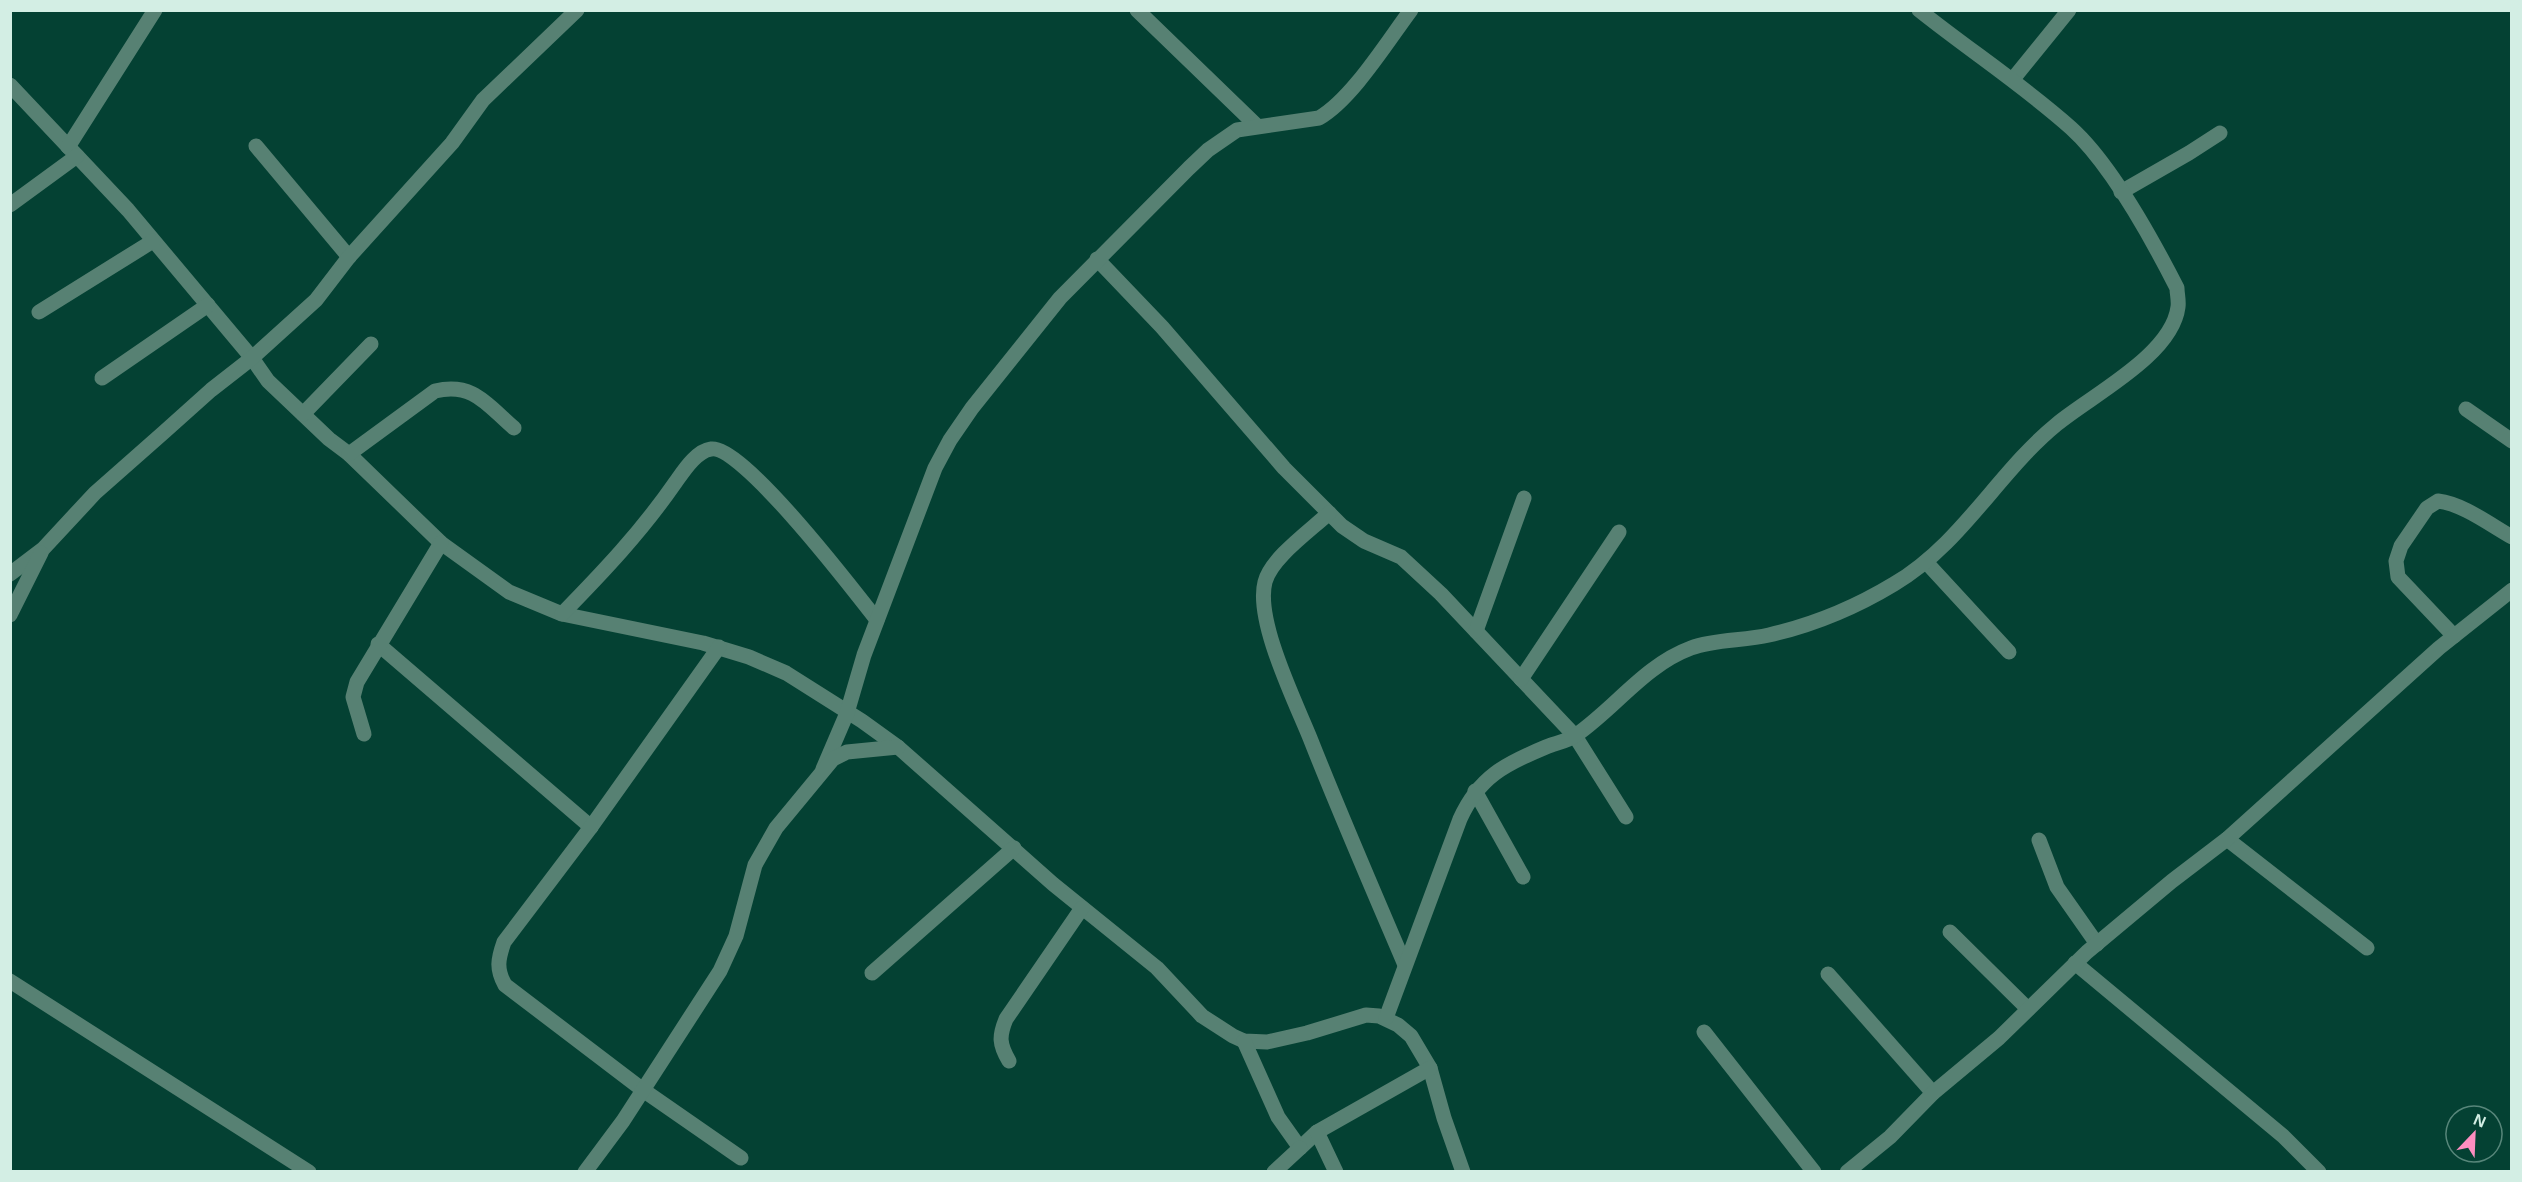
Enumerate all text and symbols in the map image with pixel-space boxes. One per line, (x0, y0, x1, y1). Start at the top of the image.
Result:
north arrow (2444, 1104, 2504, 1164)
text: N (2471, 1111, 2488, 1131)

